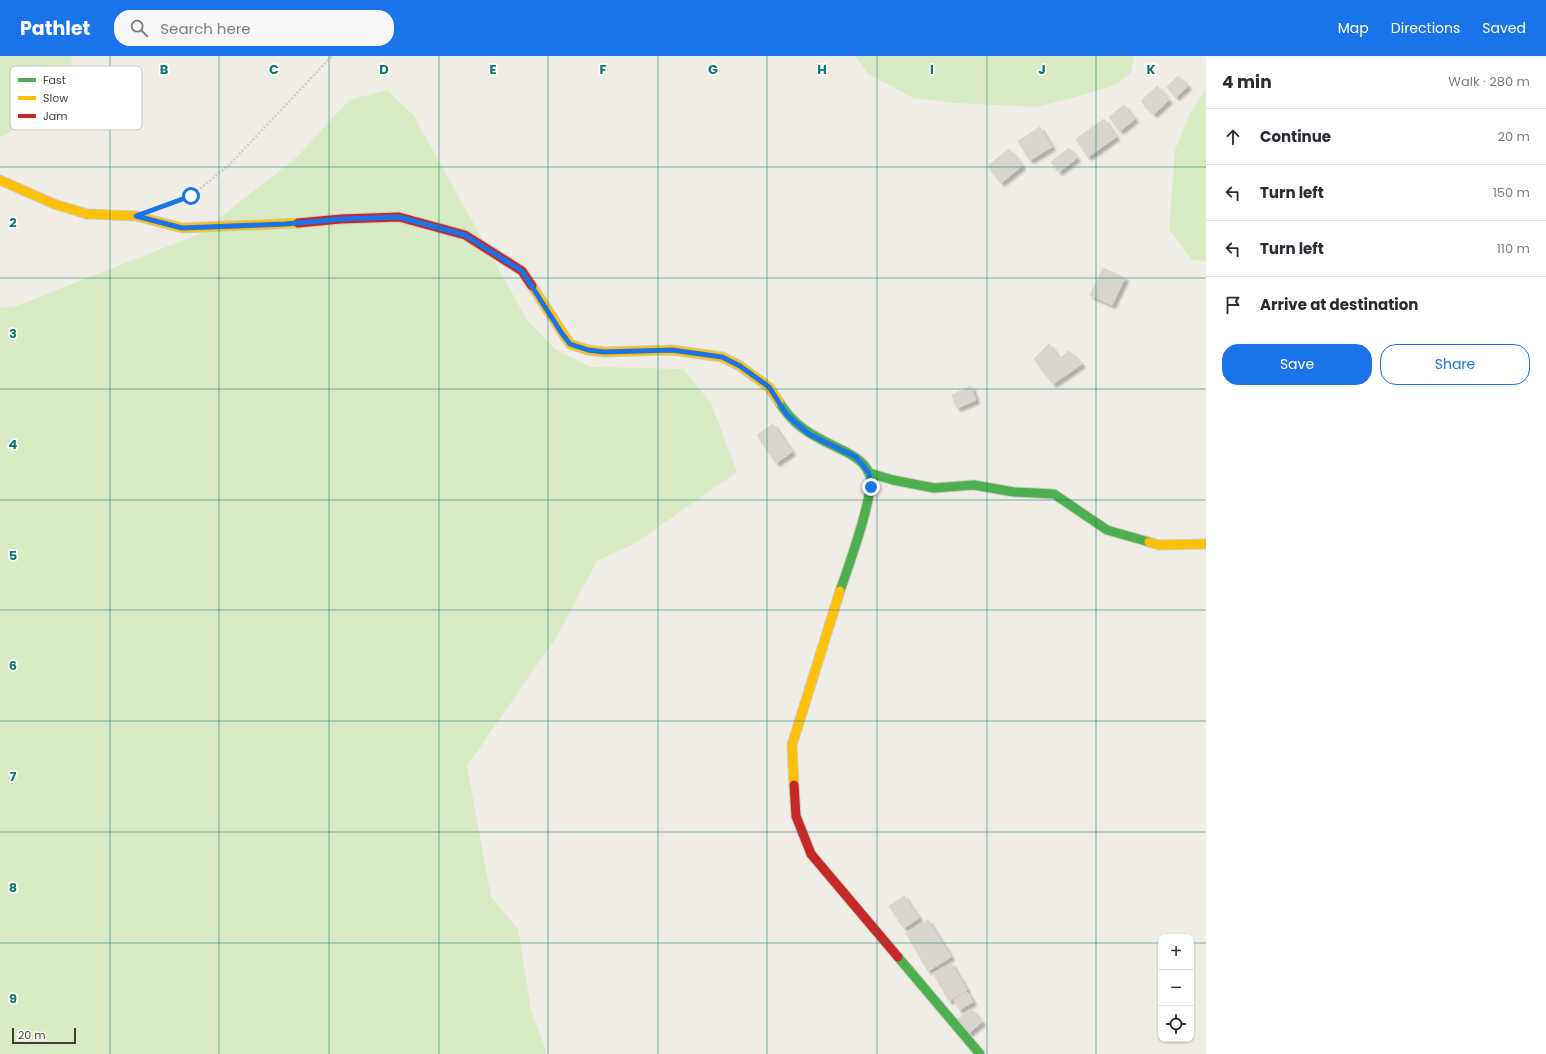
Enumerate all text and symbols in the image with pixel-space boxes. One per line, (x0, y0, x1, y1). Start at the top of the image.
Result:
search box (114, 10, 394, 46)
text: Pathlet (20, 15, 90, 42)
icon: search (128, 17, 150, 39)
text: Search here (160, 18, 251, 39)
text: Map (1338, 18, 1369, 38)
text: Directions (1391, 18, 1460, 38)
text: Saved (1482, 18, 1526, 38)
text: B (160, 60, 169, 79)
text: C (269, 60, 279, 79)
text: D (379, 60, 389, 79)
text: E (489, 60, 497, 79)
text: F (599, 60, 607, 79)
text: G (708, 60, 718, 79)
text: H (817, 60, 827, 79)
text: I (930, 60, 934, 79)
text: J (1038, 60, 1046, 79)
text: K (1146, 60, 1156, 79)
legend (10, 66, 142, 130)
text: 4 min (1222, 70, 1272, 94)
text: Fast (43, 72, 66, 88)
text: Walk · 280 m (1448, 72, 1530, 91)
text: Slow (43, 90, 68, 106)
text: Jam (43, 108, 68, 124)
icon: ahead (1222, 126, 1244, 148)
text: Continue (1260, 126, 1331, 147)
text: 20 m (1497, 127, 1530, 146)
icon: left (1222, 182, 1244, 204)
text: Turn left (1260, 182, 1324, 203)
text: 150 m (1493, 183, 1530, 202)
route start (182, 187, 200, 205)
text: 2 (9, 213, 17, 232)
icon: left (1222, 238, 1244, 260)
text: Turn left (1260, 238, 1324, 259)
text: 110 m (1497, 239, 1530, 258)
icon: arrive (1222, 294, 1244, 316)
text: Arrive at destination (1260, 294, 1418, 315)
text: 3 (9, 324, 17, 343)
button: Save (1222, 344, 1372, 385)
button: Share (1380, 344, 1530, 385)
text: 4 (9, 435, 18, 454)
route end (862, 478, 880, 496)
text: 5 (9, 546, 17, 565)
text: 6 (9, 656, 17, 675)
text: 7 (10, 767, 17, 786)
text: 8 (9, 878, 17, 897)
map controls (1158, 934, 1194, 1042)
button: + (1158, 934, 1194, 970)
button: − (1158, 970, 1194, 1006)
text: 9 (9, 989, 17, 1008)
button: locate (1158, 1006, 1194, 1042)
scale bar (12, 1026, 76, 1045)
text: 20 m (18, 1027, 46, 1043)

